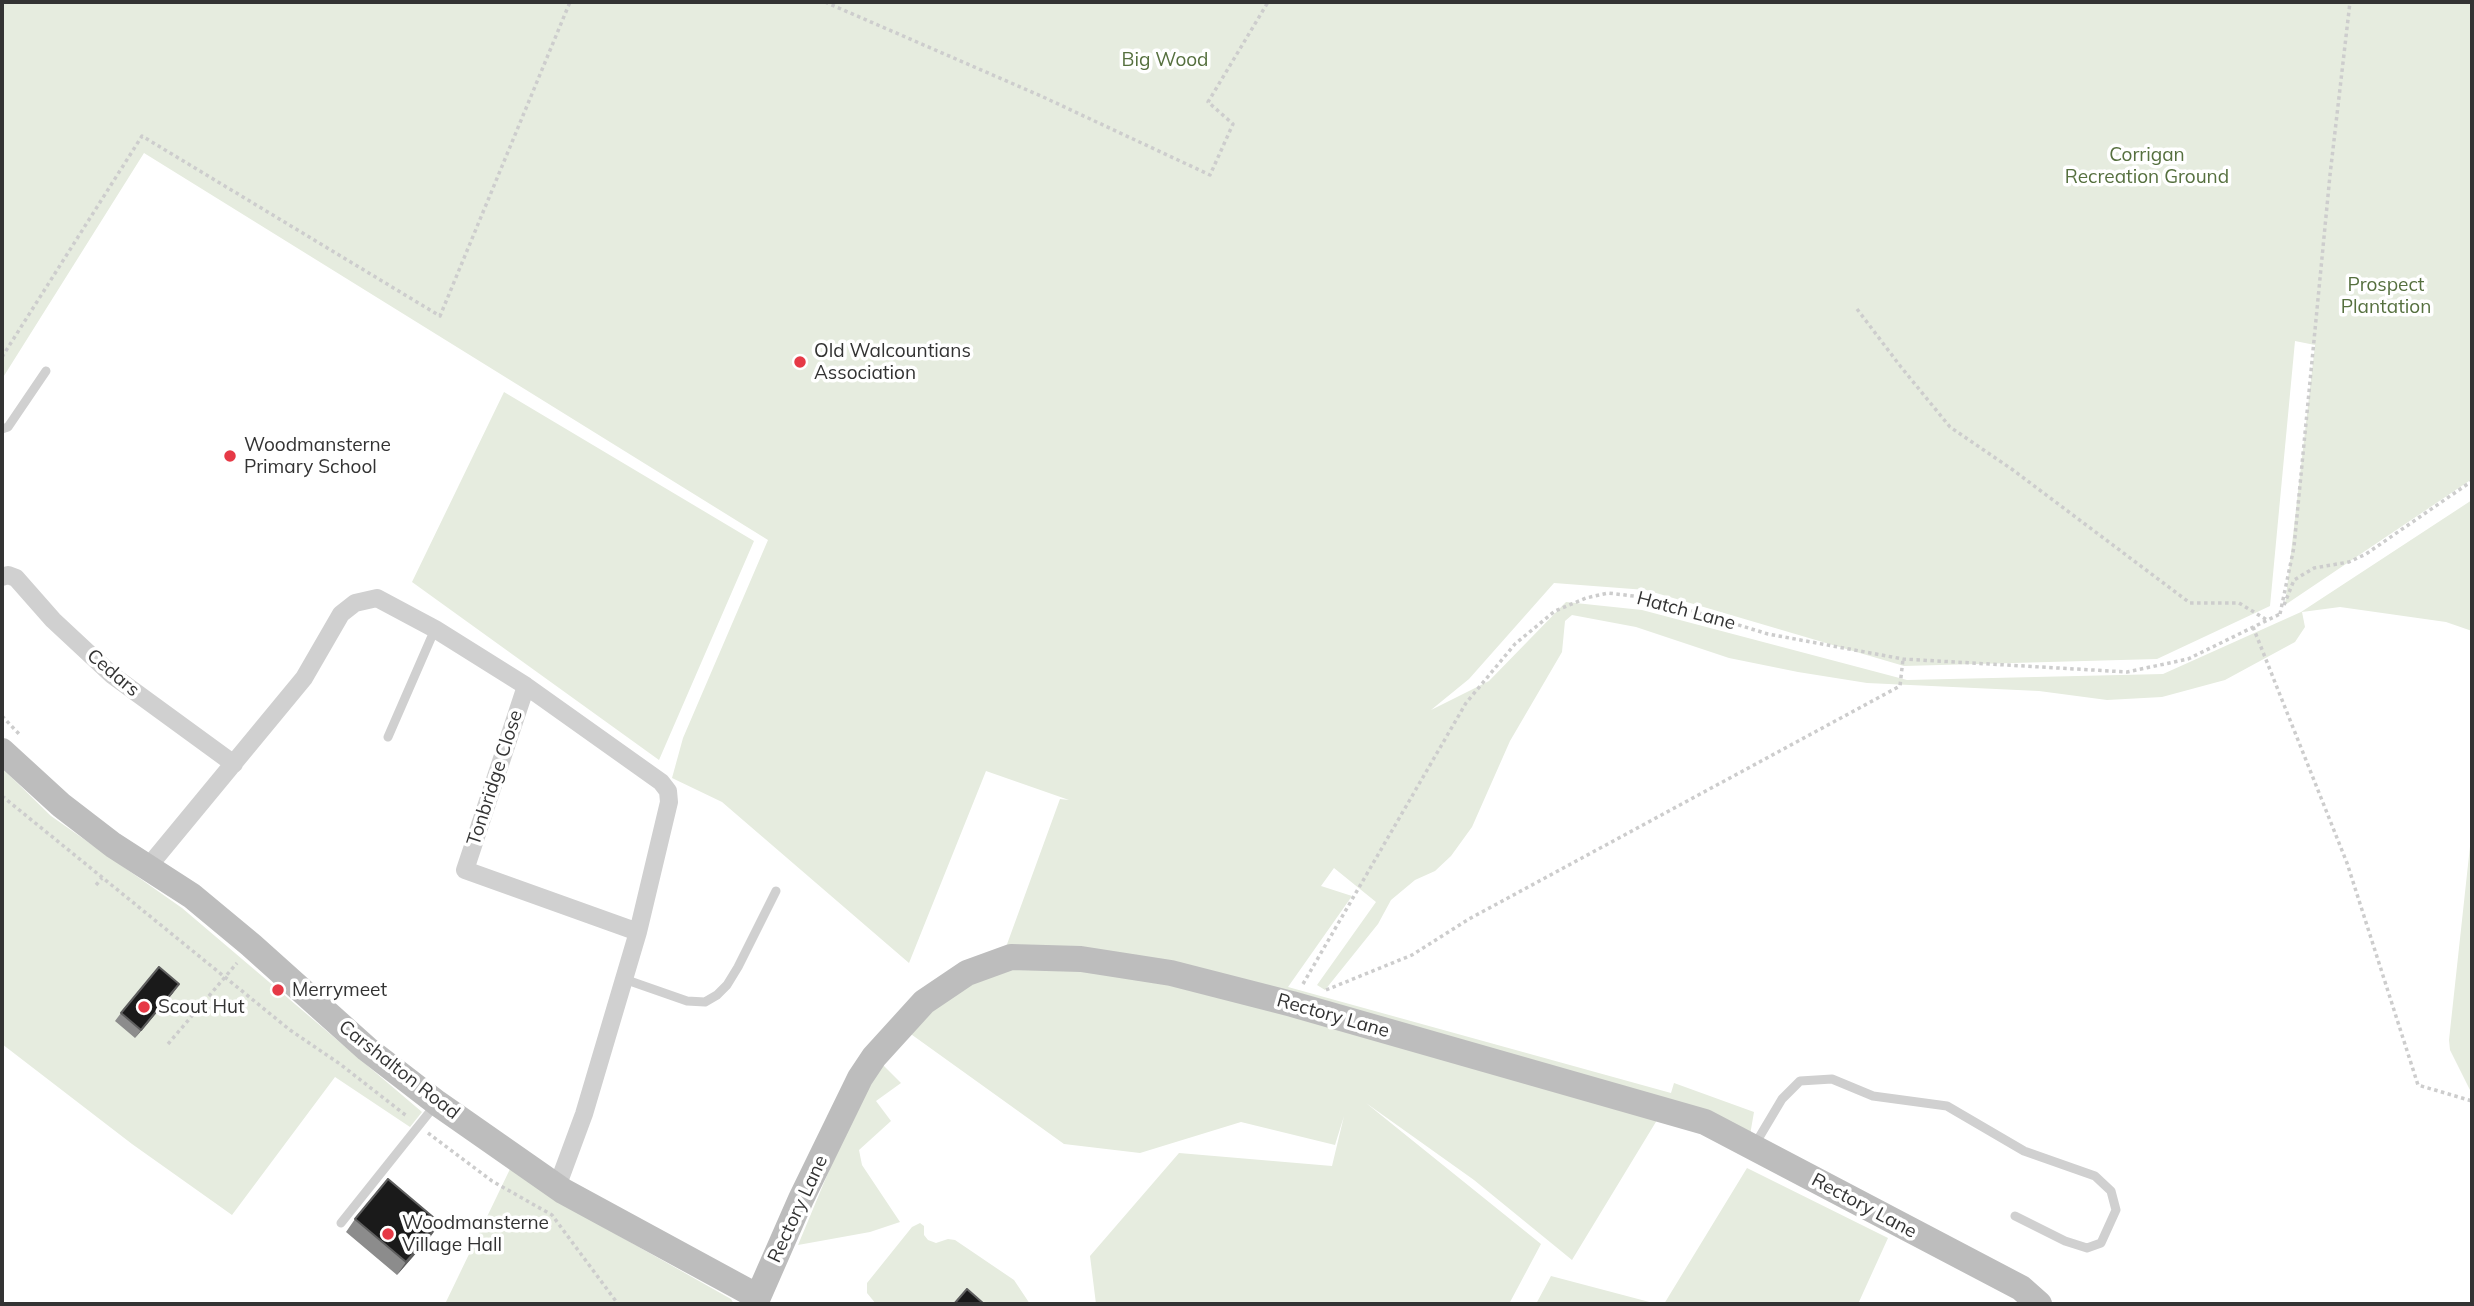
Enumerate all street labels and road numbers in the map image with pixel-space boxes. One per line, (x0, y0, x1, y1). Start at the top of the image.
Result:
street label: Hatch Lane (1634, 587, 1738, 635)
street label: Cedars (82, 644, 144, 702)
street label: Tonbridge Close (462, 707, 528, 849)
street label: Rectory Lane (1274, 989, 1392, 1043)
street label: Carshalton Road (334, 1016, 464, 1124)
street label: Rectory Lane (763, 1152, 833, 1266)
street label: Rectory Lane (1808, 1169, 1920, 1243)

